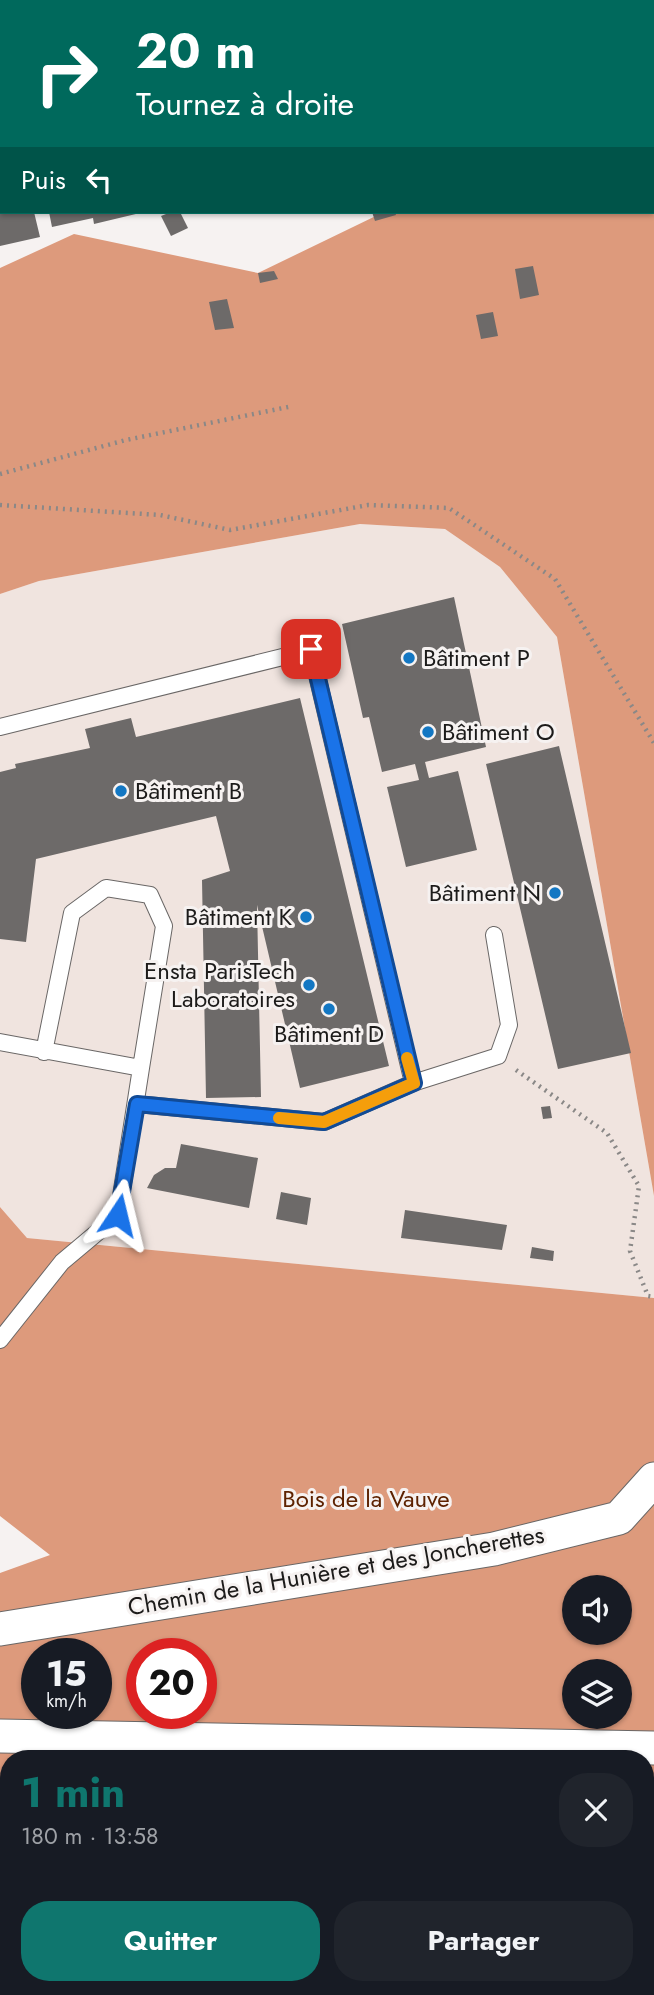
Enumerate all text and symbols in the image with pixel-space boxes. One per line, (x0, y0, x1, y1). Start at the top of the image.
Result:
text: 20 m (136, 16, 255, 86)
icon: right (21, 28, 112, 119)
text: Tournez à droite (136, 81, 354, 127)
text: Puis (21, 161, 66, 199)
icon: left (80, 161, 118, 199)
pin (281, 619, 341, 679)
icon: arrive (292, 630, 330, 668)
place label: Bâtiment P (423, 640, 530, 675)
marker: Bâtiment P (401, 650, 417, 666)
place label: Bâtiment O (442, 714, 555, 749)
marker: Bâtiment O (420, 724, 436, 740)
place label: Bâtiment B (135, 773, 242, 808)
marker: Bâtiment B (113, 783, 129, 799)
place label: Bâtiment N (429, 875, 541, 910)
marker: Bâtiment N (547, 885, 563, 901)
place label: Bâtiment K (185, 899, 292, 934)
marker: Bâtiment K (298, 909, 314, 925)
place label: Ensta ParisTech Laboratoires (144, 953, 295, 1016)
marker: Ensta ParisTech Laboratoires (301, 977, 317, 993)
marker: Bâtiment D (321, 1001, 337, 1017)
place label: Bâtiment D (274, 1016, 384, 1051)
position arrow (81, 1178, 155, 1252)
park label: Bois de la Vauve (282, 1481, 450, 1516)
street label: Chemin de la Hunière et des Joncherettes (125, 1517, 547, 1624)
map controls (562, 1575, 632, 1729)
button: sound (562, 1575, 632, 1645)
speed limit sign: 20 (126, 1638, 217, 1729)
text: 15 (46, 1649, 87, 1699)
button: layers (562, 1659, 632, 1729)
text: km/h (46, 1688, 87, 1714)
text: 1 min (21, 1762, 125, 1823)
button: close (559, 1773, 633, 1847)
text: 180 m · 13:58 (21, 1819, 159, 1853)
button: Quitter (21, 1901, 320, 1981)
button: Partager (334, 1901, 633, 1981)

